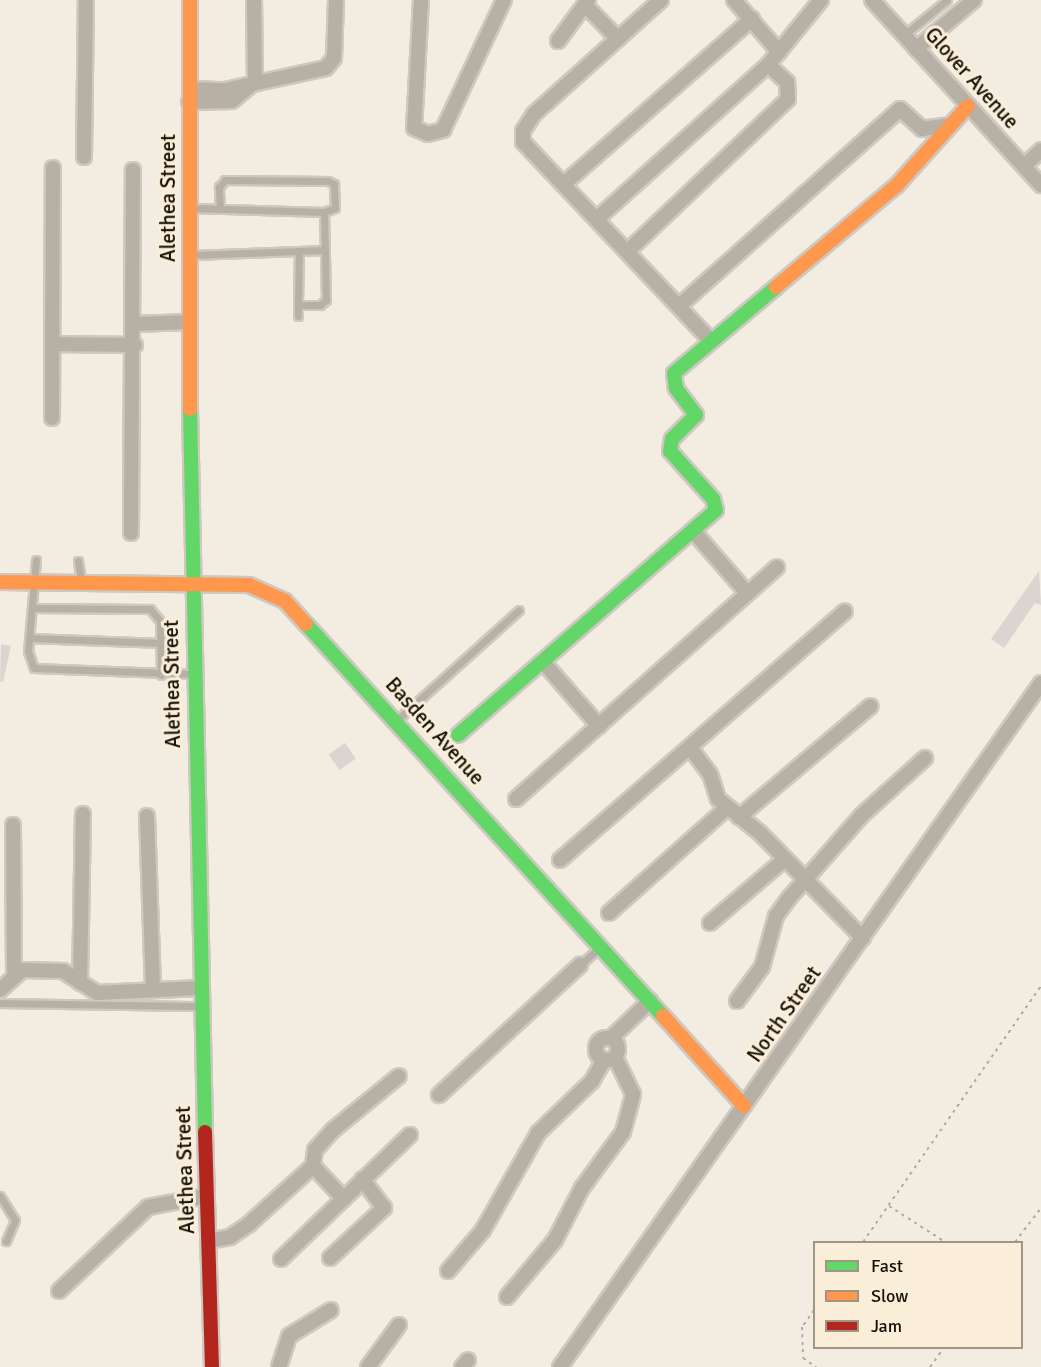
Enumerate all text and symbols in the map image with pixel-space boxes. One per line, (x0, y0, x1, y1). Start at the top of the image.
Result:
street label: Glover Avenue (920, 22, 1024, 134)
street label: Alethea Street (155, 134, 181, 262)
street label: Alethea Street (158, 620, 186, 748)
street label: Basden Avenue (380, 672, 490, 790)
street label: North Street (742, 961, 826, 1067)
street label: Alethea Street (170, 1105, 200, 1235)
legend (813, 1241, 1023, 1349)
text: Fast (871, 1255, 903, 1277)
text: Slow (871, 1285, 908, 1307)
text: Jam (871, 1315, 902, 1337)

